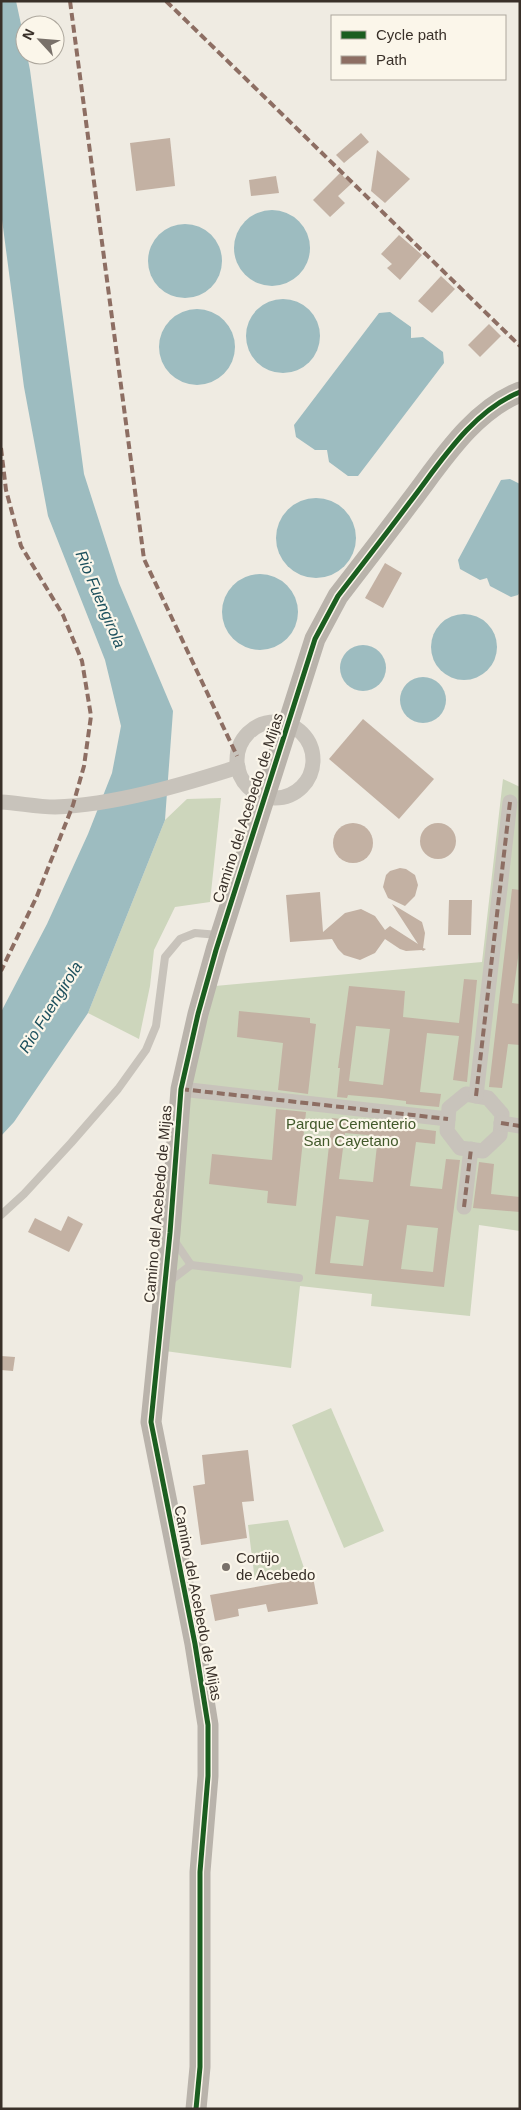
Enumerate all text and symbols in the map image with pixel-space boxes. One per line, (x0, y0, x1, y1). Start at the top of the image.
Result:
north arrow (15, 15, 65, 65)
legend (331, 15, 506, 80)
text: N (19, 26, 38, 42)
text: Cycle path (376, 26, 447, 43)
text: Path (376, 51, 407, 68)
water label: Rio Fuengirola (72, 548, 129, 650)
street label: Camino del Acebedo de Mijas (209, 711, 286, 905)
water label: Rio Fuengirola (16, 959, 85, 1056)
street label: Camino del Acebedo de Mijas (140, 1104, 175, 1304)
park label: Parque Cementerio San Cayetano (286, 1115, 416, 1149)
street label: Camino del Acebedo de Mijas (171, 1504, 226, 1702)
place label: Cortijo de Acebedo (236, 1549, 315, 1583)
marker: Cortijo de Acebedo (220, 1561, 232, 1573)

